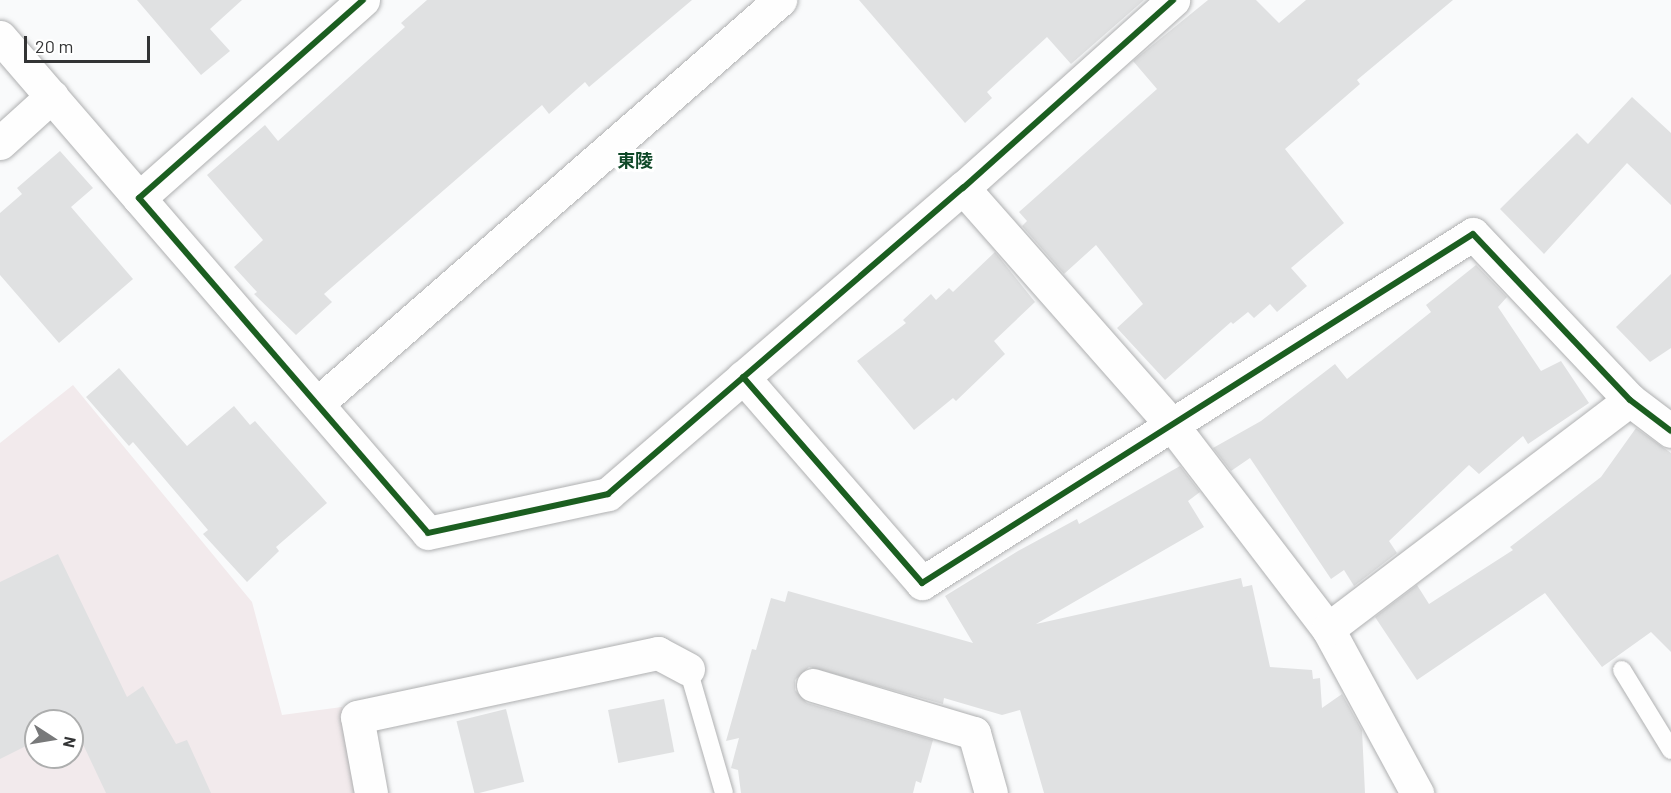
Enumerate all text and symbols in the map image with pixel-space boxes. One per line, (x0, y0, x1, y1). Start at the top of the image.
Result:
scale bar (27, 24, 153, 62)
text: 20 m (35, 35, 73, 57)
district label: 東陵 (617, 149, 653, 171)
north arrow (24, 709, 84, 769)
text: N (60, 735, 81, 750)

